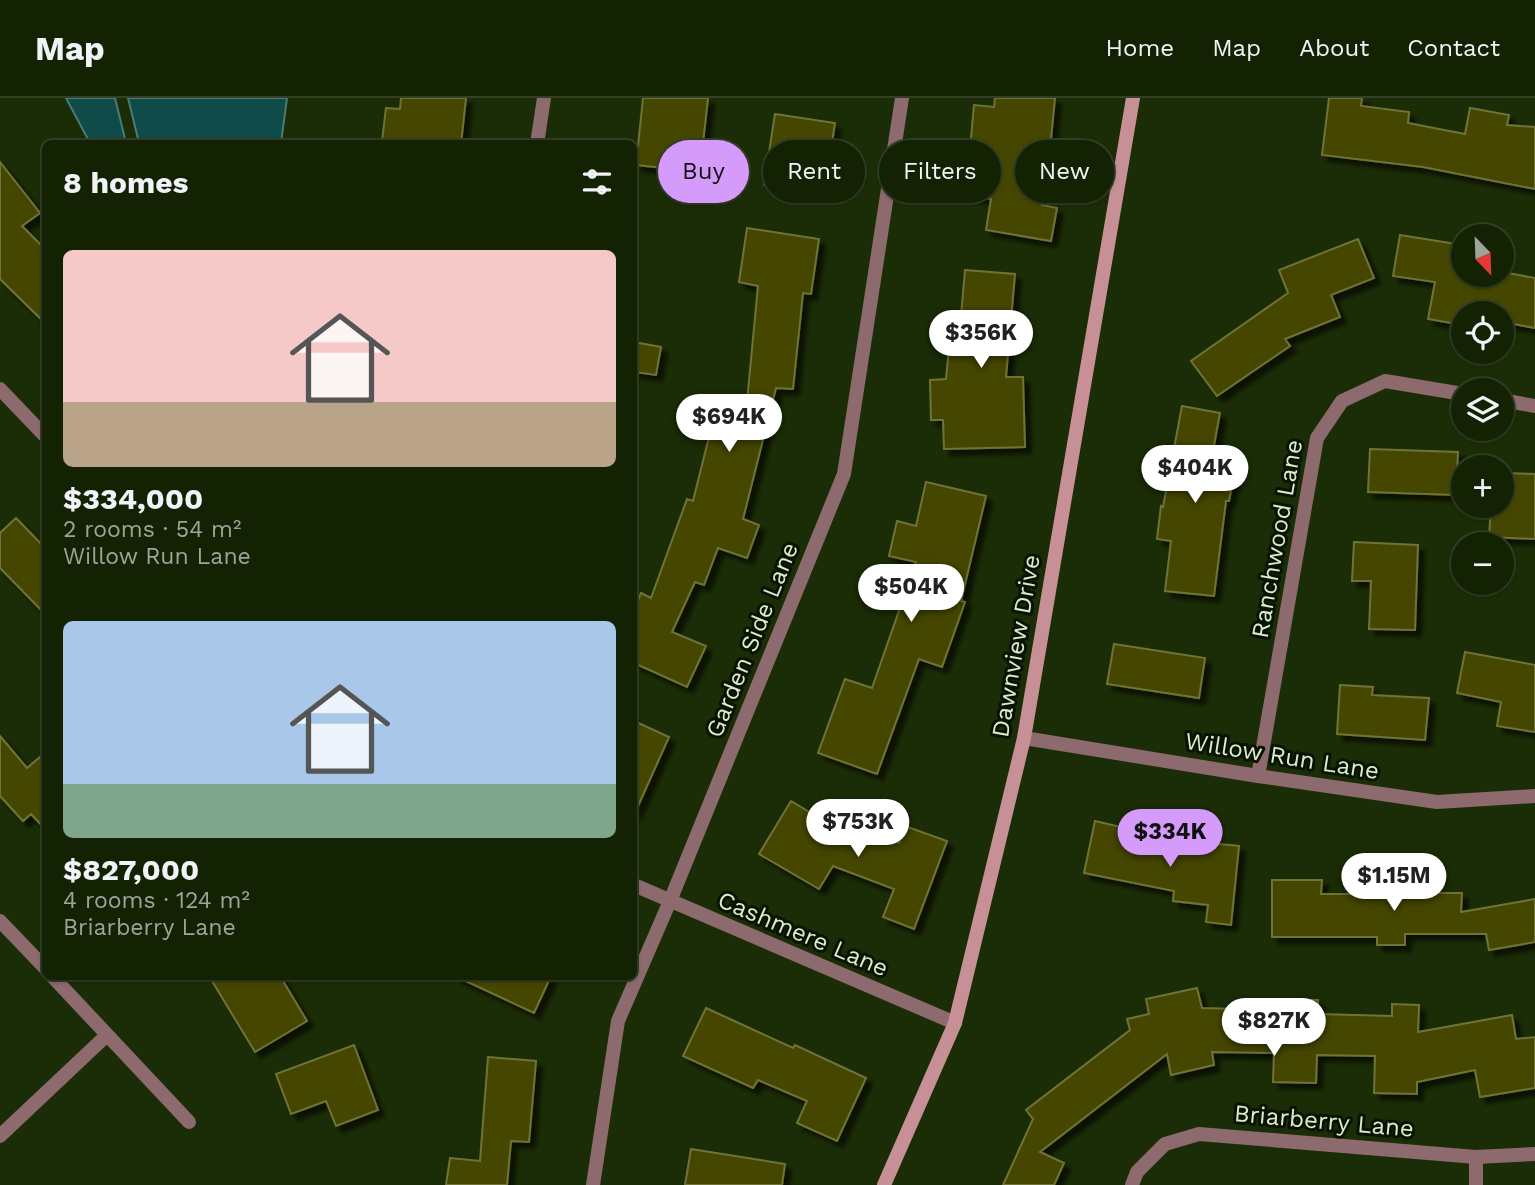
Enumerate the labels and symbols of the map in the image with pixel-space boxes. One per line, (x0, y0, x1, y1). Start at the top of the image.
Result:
north arrow (1451, 224, 1514, 287)
pin: $356K (932, 310, 1030, 370)
pin: $694K (680, 394, 778, 454)
street label: Ranchwood Lane (1246, 438, 1308, 640)
pin: $404K (1146, 446, 1244, 505)
street label: Garden Side Lane (700, 538, 804, 742)
street label: Dawnview Drive (986, 552, 1046, 740)
pin: $504K (862, 564, 960, 624)
street label: Willow Run Lane (1183, 727, 1381, 785)
pin: $753K (809, 800, 907, 859)
pin: $334K (1121, 810, 1219, 869)
pin: $1.15M (1337, 854, 1451, 913)
street label: Cashmere Lane (714, 885, 892, 983)
pin: $827K (1225, 998, 1323, 1058)
street label: Briarberry Lane (1233, 1099, 1415, 1143)

